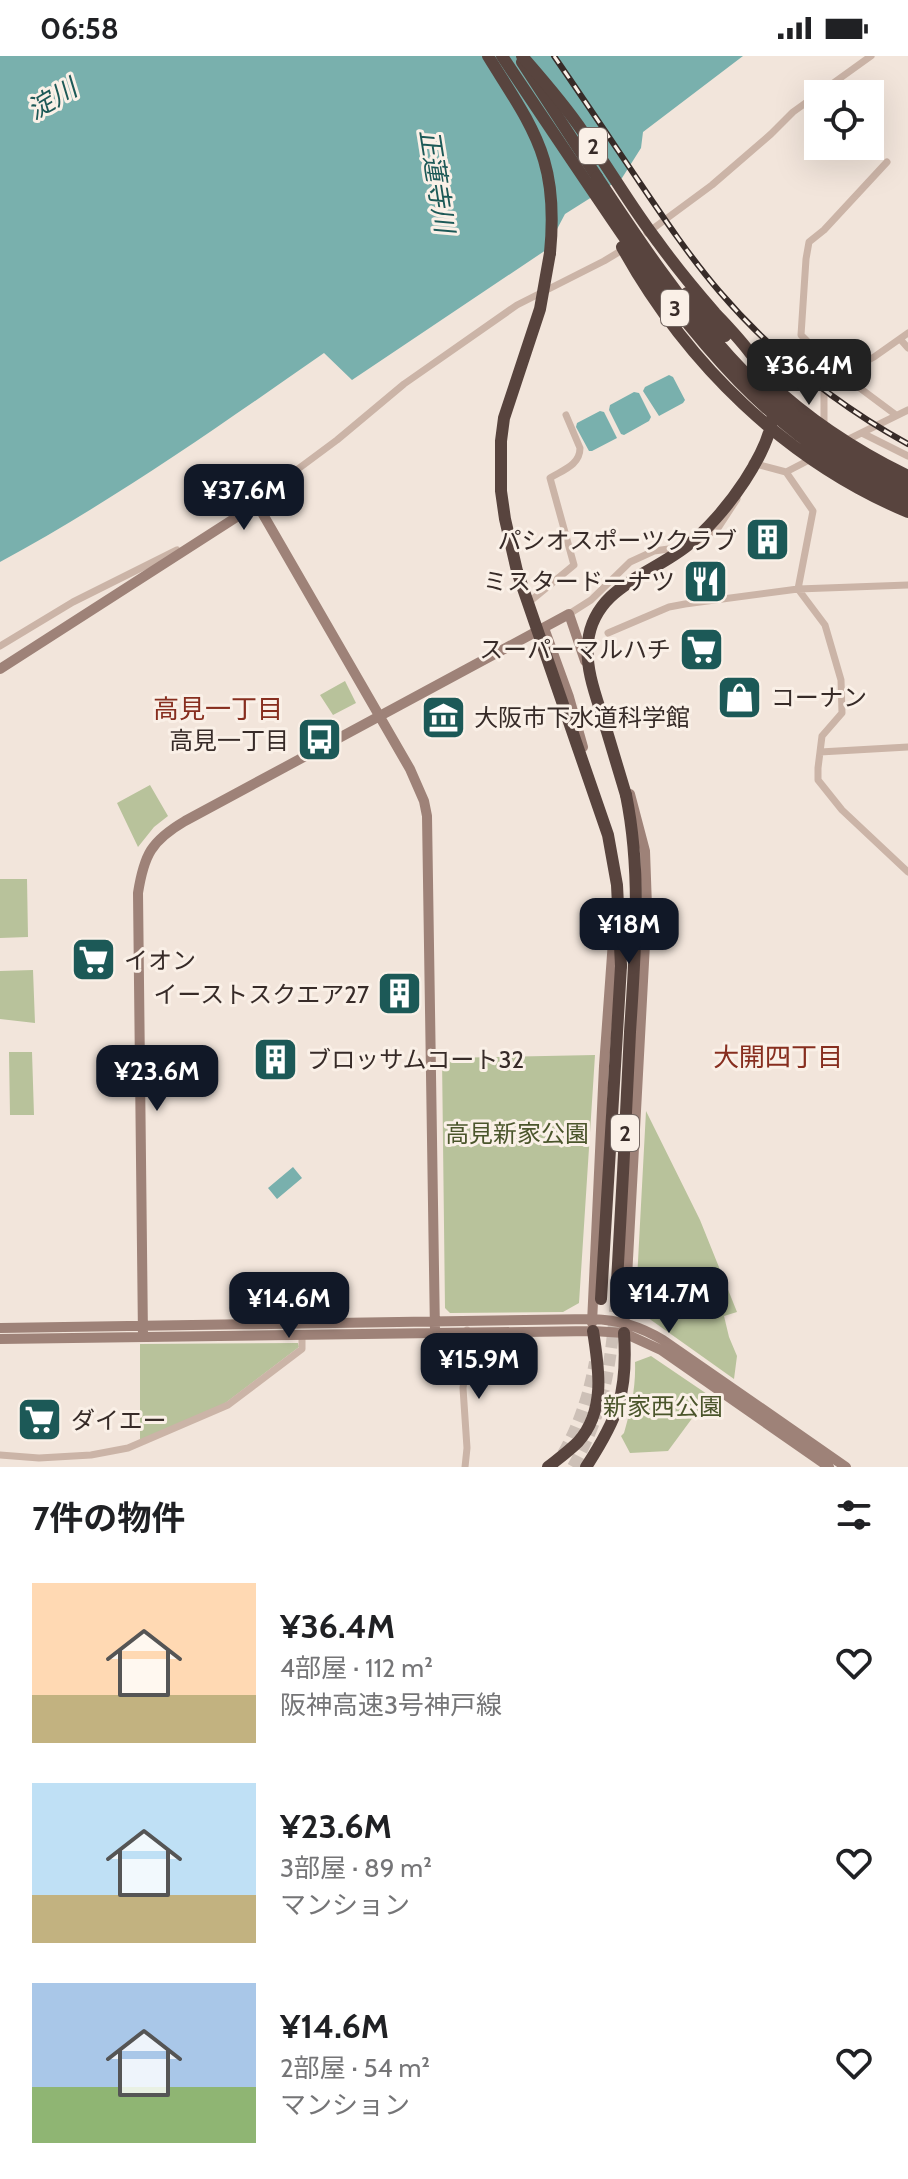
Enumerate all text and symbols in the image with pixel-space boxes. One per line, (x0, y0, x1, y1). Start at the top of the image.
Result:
text: 06:58 (40, 10, 119, 47)
water label: 淀川 (21, 70, 85, 126)
map controls (804, 80, 884, 160)
button: locate (804, 80, 884, 160)
water label: 正蓮寺川 (413, 127, 461, 238)
road number: 2 (579, 128, 607, 164)
road number: 3 (661, 290, 689, 326)
pin: ¥36.4M (744, 339, 874, 407)
text: ¥36.4M (765, 349, 853, 381)
pin: ¥37.6M (179, 464, 309, 532)
text: ¥37.6M (202, 474, 286, 506)
building icon: パシオスポーツクラブ (744, 516, 792, 564)
place label: パシオスポーツクラブ (497, 526, 737, 555)
restaurant icon: ミスタードーナツ (682, 557, 730, 605)
place label: ミスタードーナツ (483, 567, 675, 596)
supermarket icon: スーパーマルハチ (678, 625, 726, 673)
place label: スーパーマルハチ (479, 635, 671, 664)
shop icon: コーナン (716, 673, 764, 721)
place label: コーナン (771, 683, 867, 712)
district label: 高見一丁目 (153, 693, 283, 725)
museum icon: 大阪市下水道科学館 (419, 693, 467, 741)
place label: 大阪市下水道科学館 (474, 703, 690, 732)
bus stop icon: 高見一丁目 (296, 716, 344, 764)
place label: 高見一丁目 (169, 726, 289, 755)
pin: ¥18M (582, 898, 676, 966)
text: ¥18M (598, 908, 660, 940)
supermarket icon: イオン (69, 936, 117, 984)
place label: イオン (124, 946, 196, 975)
building icon: イーストスクエア27 (376, 970, 424, 1018)
place label: イーストスクエア27 (154, 980, 369, 1009)
building icon: ブロッサムコート32 (252, 1035, 300, 1083)
district label: 大開四丁目 (713, 1041, 843, 1073)
pin: ¥23.6M (92, 1045, 222, 1113)
place label: ブロッサムコート32 (307, 1045, 524, 1074)
text: ¥23.6M (114, 1055, 200, 1087)
road number: 2 (611, 1115, 639, 1151)
park label: 高見新家公園 (445, 1119, 589, 1148)
pin: ¥14.7M (604, 1267, 734, 1335)
pin: ¥14.6M (224, 1272, 354, 1340)
text: ¥14.7M (628, 1277, 710, 1309)
text: ¥14.6M (247, 1282, 331, 1314)
pin: ¥15.9M (414, 1333, 544, 1401)
text: ¥15.9M (439, 1343, 519, 1375)
park label: 新家西公園 (603, 1392, 723, 1421)
supermarket icon: ダイエー (16, 1396, 64, 1444)
place label: ダイエー (71, 1406, 167, 1435)
icon: filters (832, 1493, 876, 1537)
text: 7件の物件 (32, 1497, 185, 1539)
text: ¥36.4M (280, 1605, 395, 1647)
icon: home (96, 1615, 192, 1711)
icon: heart (832, 1641, 876, 1685)
text: 4部屋 · 112 m² (280, 1652, 433, 1684)
text: 阪神高速3号神戸線 (280, 1689, 502, 1721)
text: ¥23.6M (280, 1805, 392, 1847)
icon: home (96, 1815, 192, 1911)
icon: heart (832, 1841, 876, 1885)
text: 3部屋 · 89 m² (280, 1852, 432, 1884)
text: マンション (280, 1889, 410, 1921)
text: ¥14.6M (280, 2005, 389, 2047)
icon: home (96, 2015, 192, 2111)
icon: heart (832, 2041, 876, 2085)
text: 2部屋 · 54 m² (280, 2052, 430, 2084)
text: マンション (280, 2089, 410, 2121)

